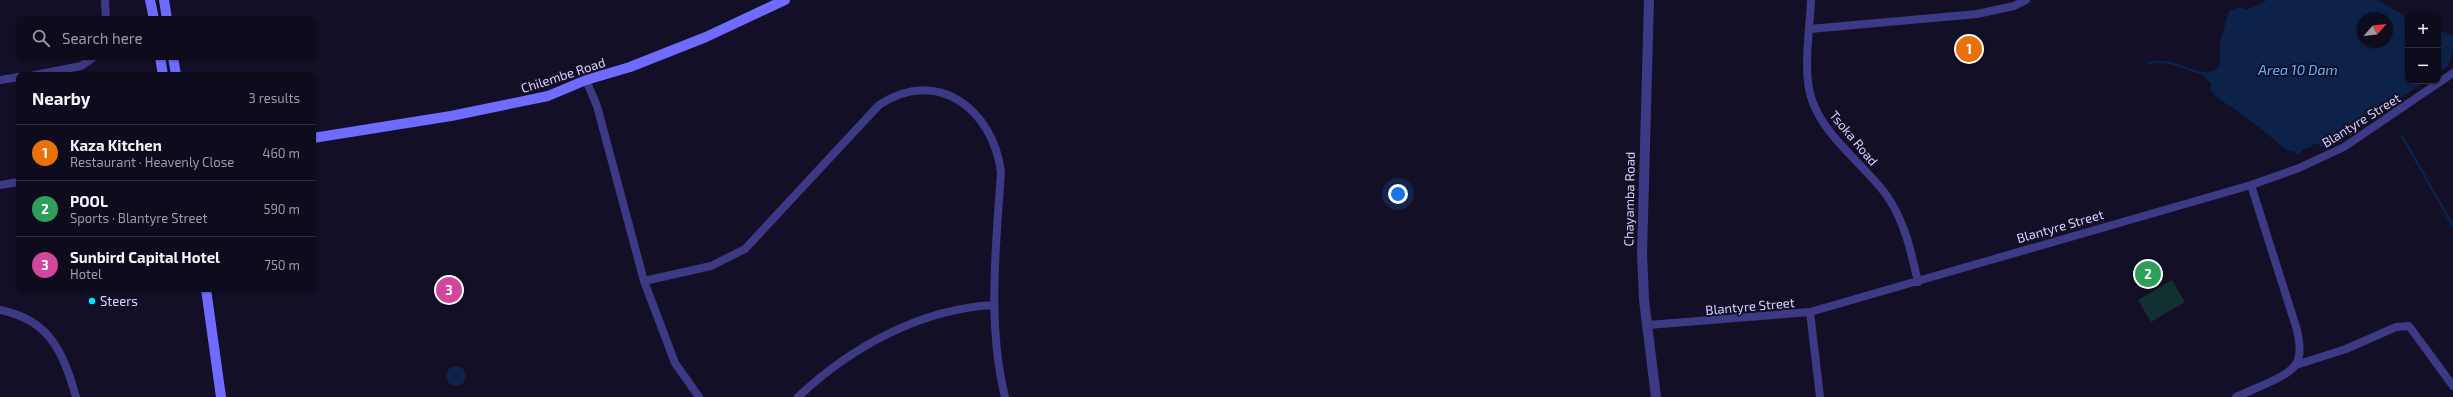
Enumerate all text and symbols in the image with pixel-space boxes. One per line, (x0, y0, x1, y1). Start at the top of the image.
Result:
north arrow (2357, 12, 2393, 48)
map controls (2405, 12, 2441, 84)
button: + (2405, 12, 2441, 48)
search box (16, 16, 316, 60)
icon: search (30, 27, 52, 49)
text: Search here (62, 29, 143, 47)
pin: 1 (1956, 34, 1982, 64)
button: − (2405, 48, 2441, 84)
street label: Chilembe Road (519, 54, 607, 96)
water label: Area 10 Dam (2257, 61, 2338, 78)
text: Nearby (32, 88, 90, 108)
street label: Blantyre Street (2319, 89, 2403, 150)
text: 3 results (249, 90, 300, 106)
street label: Tsoka Road (1826, 107, 1882, 169)
text: Kaza Kitchen (70, 136, 162, 154)
text: 1 (42, 145, 48, 161)
text: 460 m (262, 145, 300, 161)
street label: Chayamba Road (1620, 151, 1638, 247)
text: Restaurant · Heavenly Close (70, 154, 234, 170)
your location (1388, 184, 1408, 204)
text: POOL (70, 192, 108, 210)
text: 2 (41, 201, 49, 217)
text: 590 m (263, 201, 300, 217)
street label: Blantyre Street (2015, 206, 2105, 246)
text: Sports · Blantyre Street (70, 210, 207, 226)
text: Sunbird Capital Hotel (70, 248, 220, 266)
text: 3 (41, 257, 49, 273)
text: 750 m (264, 257, 300, 273)
pin: 2 (2135, 259, 2161, 289)
text: Hotel (70, 266, 102, 282)
pin: 3 (436, 275, 462, 305)
place label: Steers (100, 293, 138, 309)
street label: Blantyre Street (1705, 294, 1795, 318)
marker: Steers (87, 296, 97, 306)

